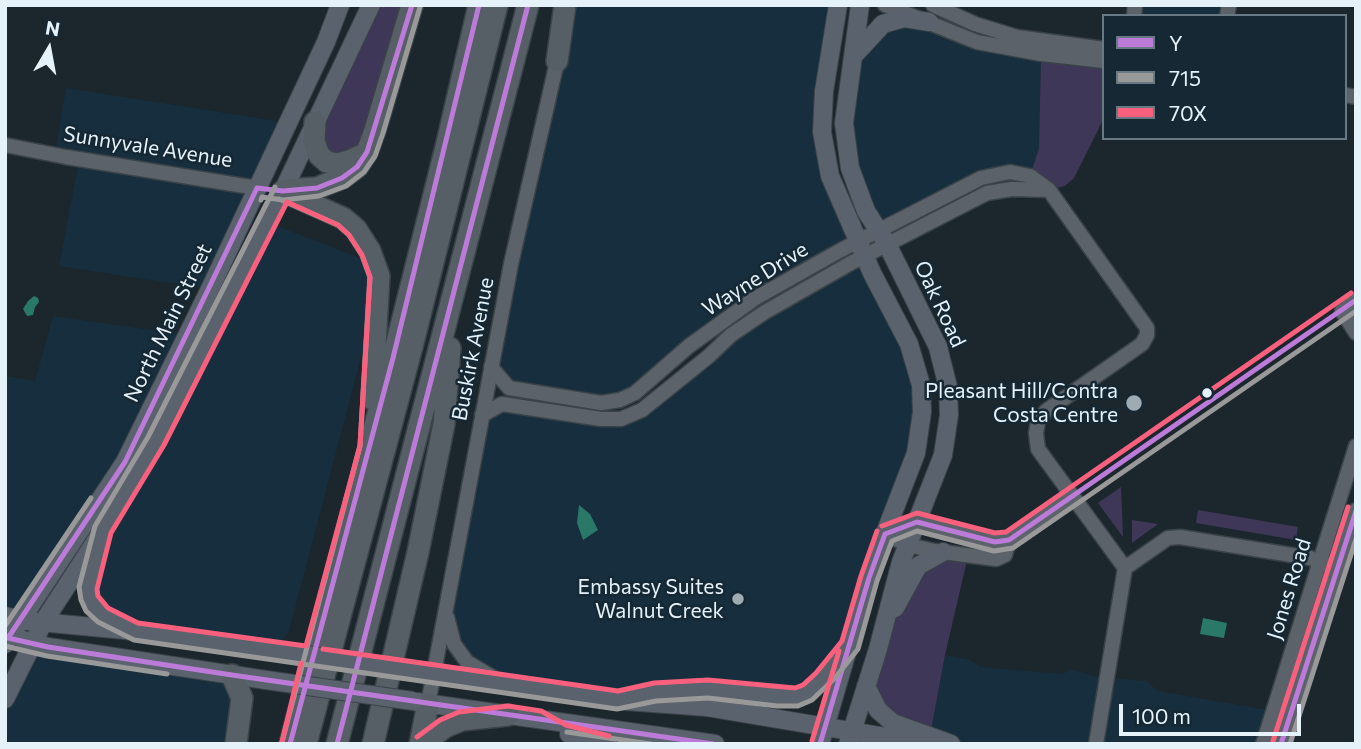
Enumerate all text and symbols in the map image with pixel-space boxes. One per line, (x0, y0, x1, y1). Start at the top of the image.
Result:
north arrow (14, 14, 84, 84)
legend (1102, 14, 1347, 140)
text: N (44, 15, 62, 40)
text: Y (1169, 30, 1183, 55)
text: 715 (1169, 65, 1201, 90)
text: 70X (1169, 100, 1207, 125)
street label: Sunnyvale Avenue (62, 121, 234, 173)
street label: Wayne Drive (698, 237, 812, 321)
street label: North Main Street (119, 240, 217, 406)
street label: Oak Road (909, 257, 971, 351)
street label: Buskirk Avenue (447, 275, 499, 423)
place label: Pleasant Hill/Contra Costa Centre (925, 378, 1118, 428)
unlabelled marker (1200, 386, 1214, 400)
marker: Pleasant Hill/Contra Costa Centre (1124, 393, 1144, 413)
street label: Jones Road (1262, 535, 1316, 643)
place label: Embassy Suites Walnut Creek (578, 574, 724, 624)
marker: Embassy Suites Walnut Creek (730, 591, 746, 607)
scale bar (1123, 690, 1305, 734)
text: 100 m (1132, 703, 1191, 728)

